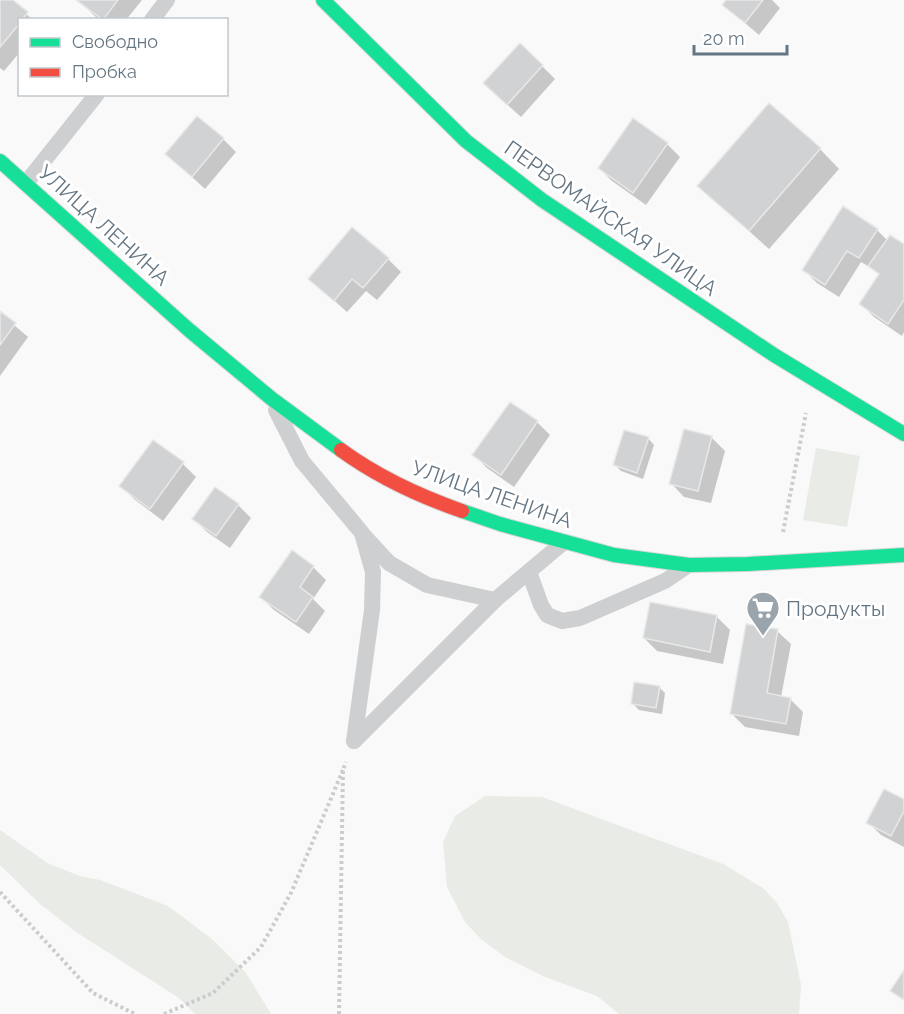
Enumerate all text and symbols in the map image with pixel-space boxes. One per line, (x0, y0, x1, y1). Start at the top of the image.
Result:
legend (18, 18, 228, 96)
scale bar (694, 18, 787, 56)
text: 20 m (703, 28, 745, 49)
text: Свободно (72, 31, 158, 52)
text: Пробка (72, 61, 137, 82)
street label: ПЕРВОМАЙСКАЯ УЛИЦА (500, 135, 722, 301)
street label: УЛИЦА ЛЕНИНА (33, 160, 175, 290)
street label: УЛИЦА ЛЕНИНА (409, 455, 575, 533)
supermarket icon: Продукты (745, 590, 781, 637)
place label: Продукты (786, 596, 885, 621)

